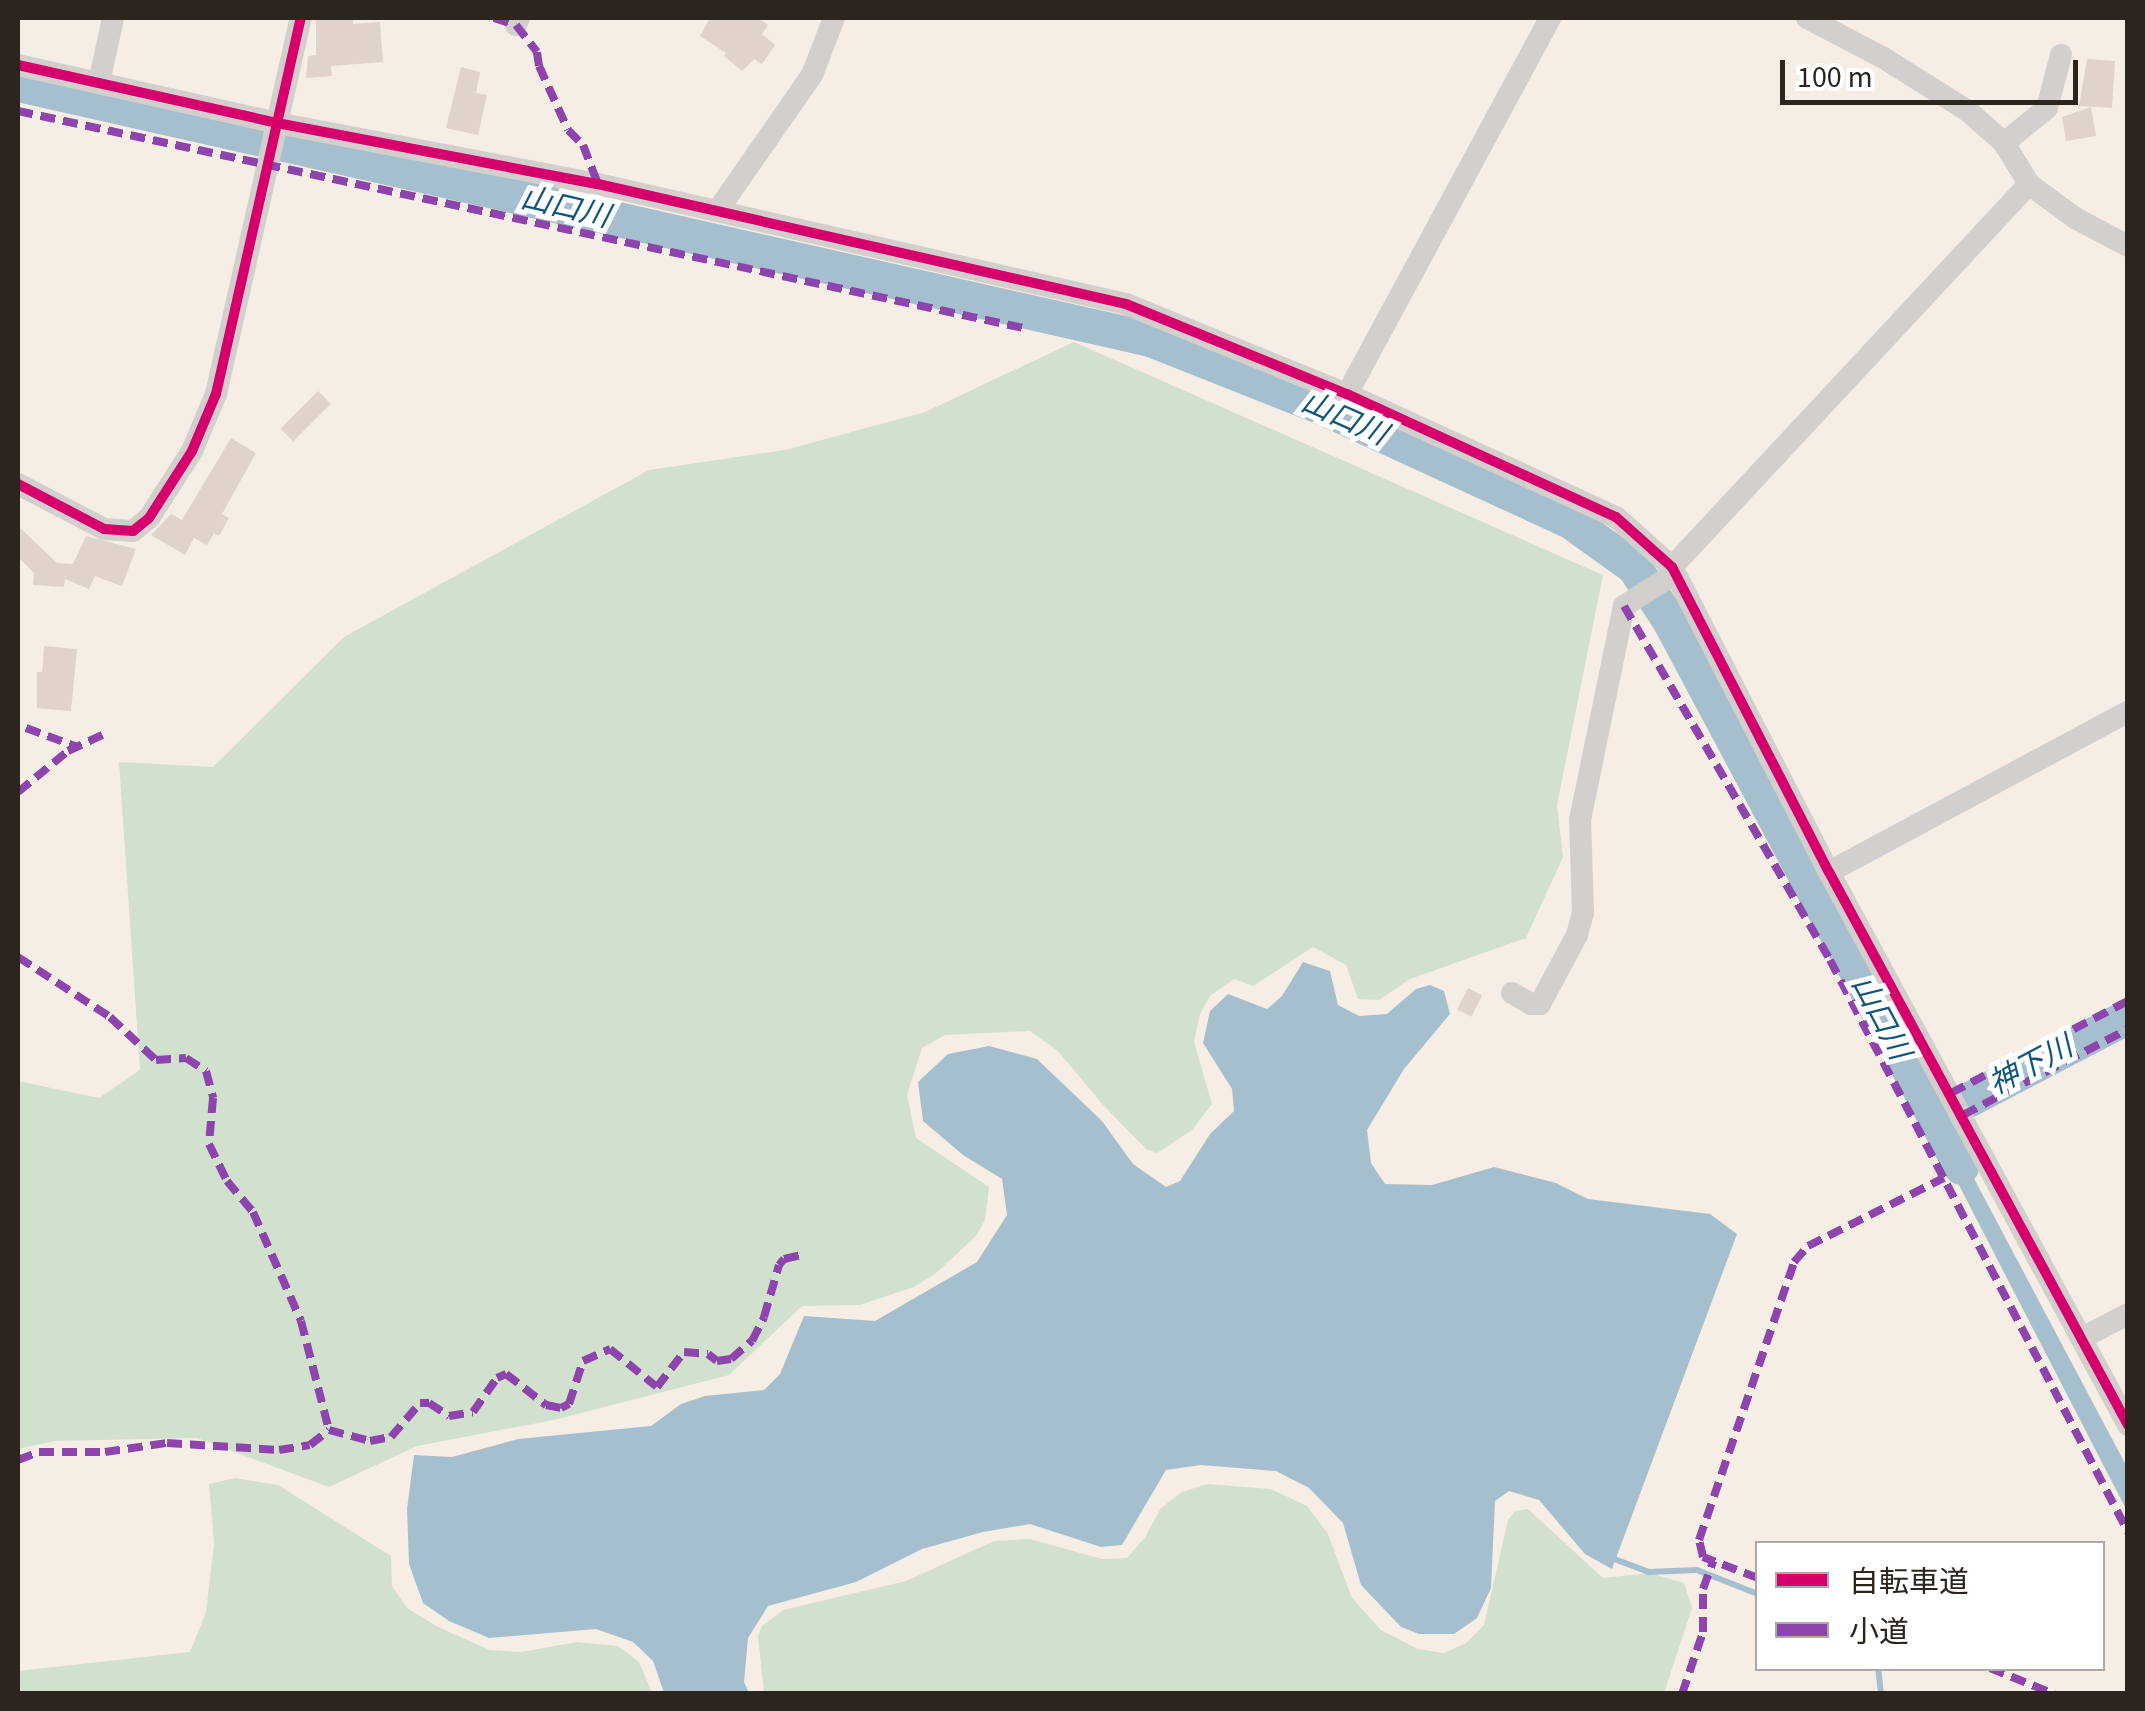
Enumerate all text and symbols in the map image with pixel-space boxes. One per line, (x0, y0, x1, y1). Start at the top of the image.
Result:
scale bar (1785, 40, 2082, 102)
text: 100 m (1797, 56, 1873, 99)
water label: 山口川 (517, 180, 613, 236)
water label: 山口川 (1296, 384, 1392, 454)
water label: 山口川 (1843, 970, 1917, 1066)
water label: 神下川 (1983, 1029, 2079, 1103)
legend (1755, 1541, 2105, 1671)
text: 自転車道 (1849, 1561, 1969, 1604)
text: 小道 (1849, 1611, 1909, 1654)

